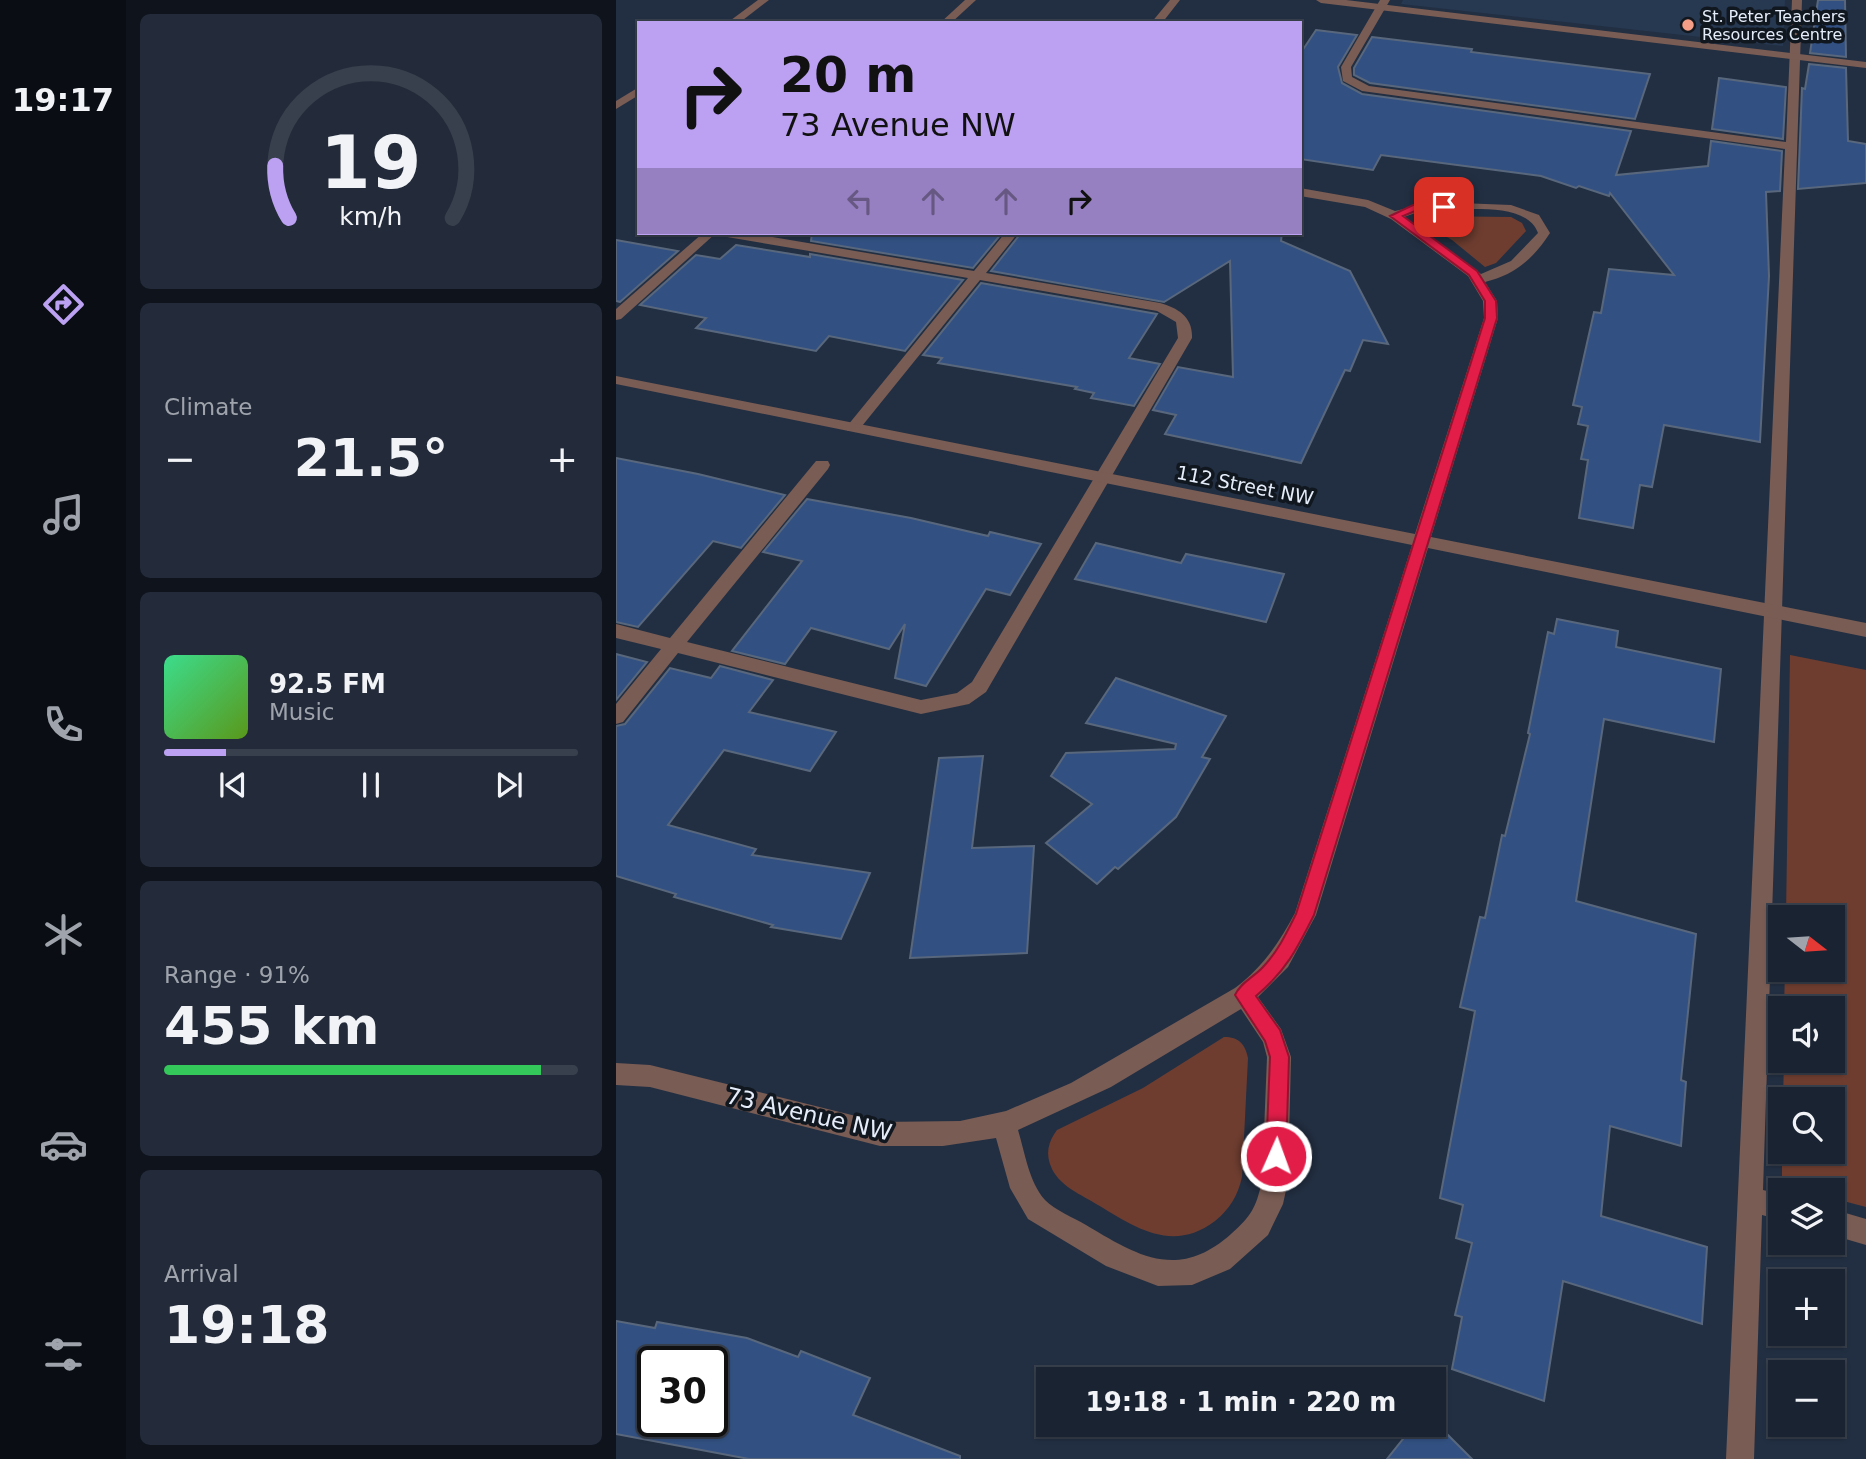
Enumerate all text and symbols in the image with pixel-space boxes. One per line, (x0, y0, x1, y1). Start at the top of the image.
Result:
place label: St. Peter Teachers Resources Centre (1702, 7, 1846, 44)
marker: St. Peter Teachers Resources Centre (1680, 17, 1696, 33)
text: 20 m (780, 47, 916, 104)
icon: right (665, 49, 756, 140)
text: 19:17 (12, 81, 114, 119)
text: 73 Avenue NW (780, 106, 1016, 144)
text: 19 (320, 120, 422, 205)
pin (1414, 177, 1474, 237)
icon: left (841, 182, 879, 220)
icon: ahead (914, 182, 952, 220)
icon: ahead (987, 182, 1025, 220)
icon: right (1060, 182, 1098, 220)
icon: arrive (1425, 188, 1463, 226)
text: km/h (339, 201, 403, 230)
icon: directions (39, 280, 88, 329)
text: Climate (164, 394, 253, 420)
text: 21.5° (294, 428, 448, 488)
text: − (164, 437, 196, 481)
text: + (546, 437, 578, 481)
street label: 112 Street NW (1175, 461, 1316, 509)
icon: music (39, 490, 88, 539)
text: 92.5 FM (269, 669, 386, 699)
text: Music (269, 699, 334, 725)
icon: phone (39, 700, 88, 749)
icon: previous (214, 766, 252, 804)
icon: pause (352, 766, 390, 804)
icon: next (490, 766, 528, 804)
north arrow (1768, 905, 1844, 982)
map controls (1768, 905, 1845, 1437)
icon: climate (39, 910, 88, 959)
text: Range · 91% (164, 962, 310, 988)
text: 455 km (164, 996, 379, 1056)
button: sound (1768, 996, 1845, 1073)
street label: 73 Avenue NW (724, 1082, 894, 1146)
button: search (1768, 1087, 1845, 1164)
position arrow (1239, 1119, 1313, 1193)
icon: car (39, 1120, 88, 1169)
button: layers (1768, 1178, 1845, 1255)
text: Arrival (164, 1261, 239, 1287)
button: + (1768, 1269, 1845, 1346)
text: 19:18 (164, 1295, 330, 1355)
icon: filters (39, 1330, 88, 1379)
speed limit sign: 30 (637, 1346, 728, 1437)
button: − (1768, 1360, 1845, 1437)
text: 19:18 · 1 min · 220 m (1086, 1387, 1396, 1417)

